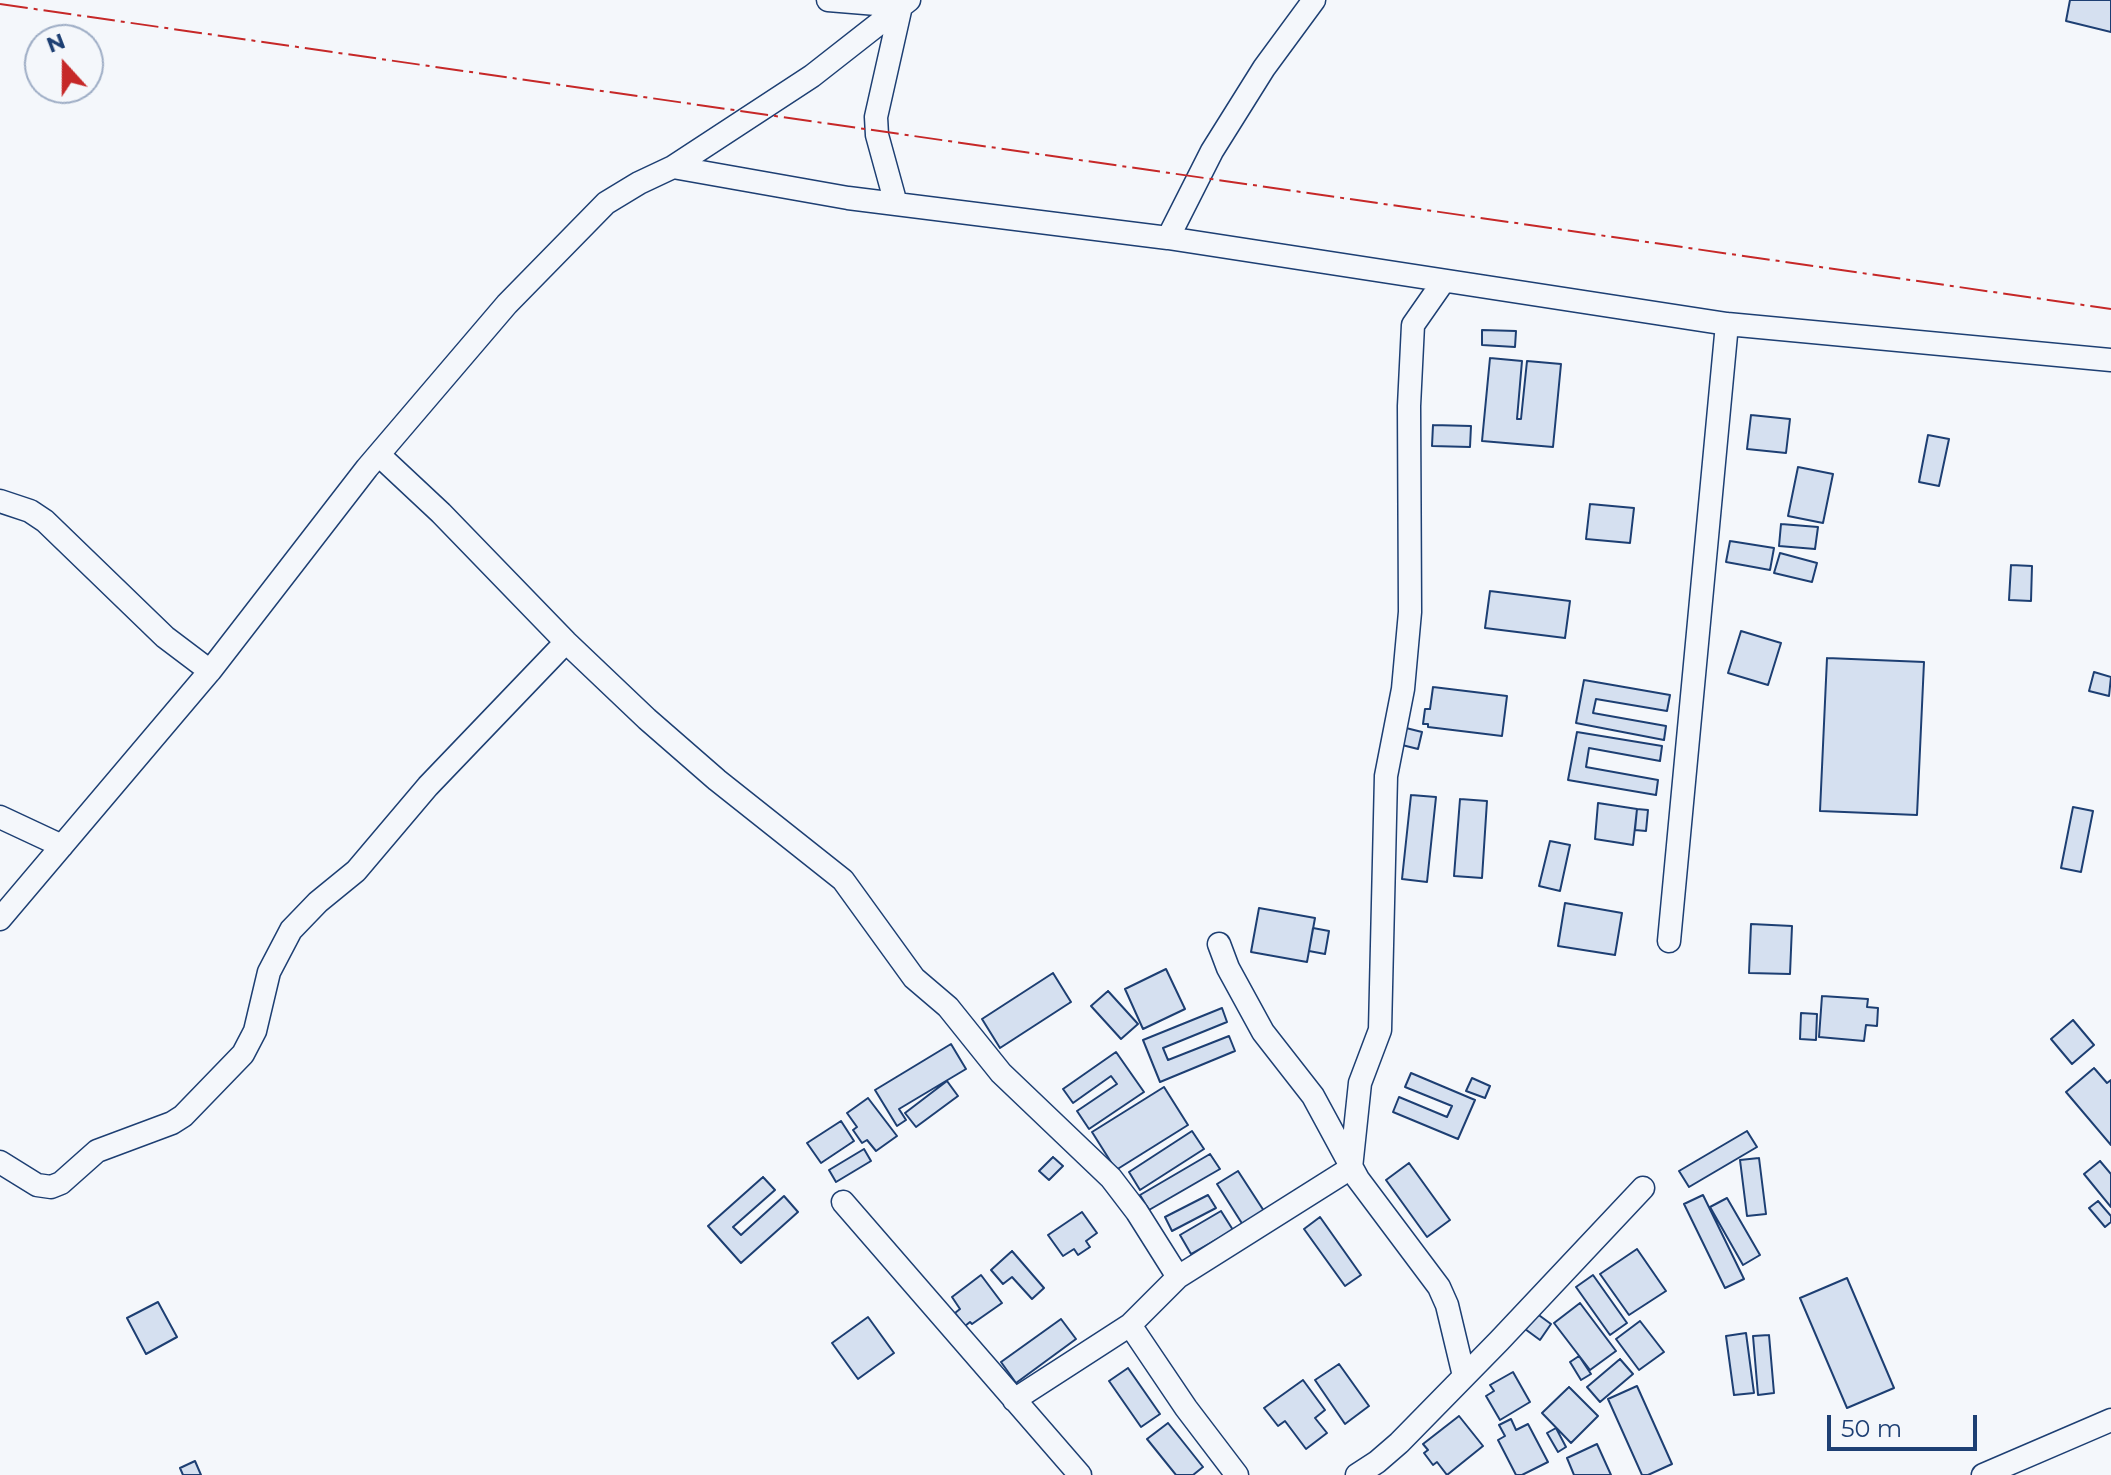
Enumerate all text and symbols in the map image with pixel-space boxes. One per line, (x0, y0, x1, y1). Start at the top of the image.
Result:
north arrow (24, 24, 104, 104)
text: N (43, 27, 69, 59)
scale bar (1831, 1399, 1981, 1449)
text: 50 m (1841, 1414, 1902, 1443)

